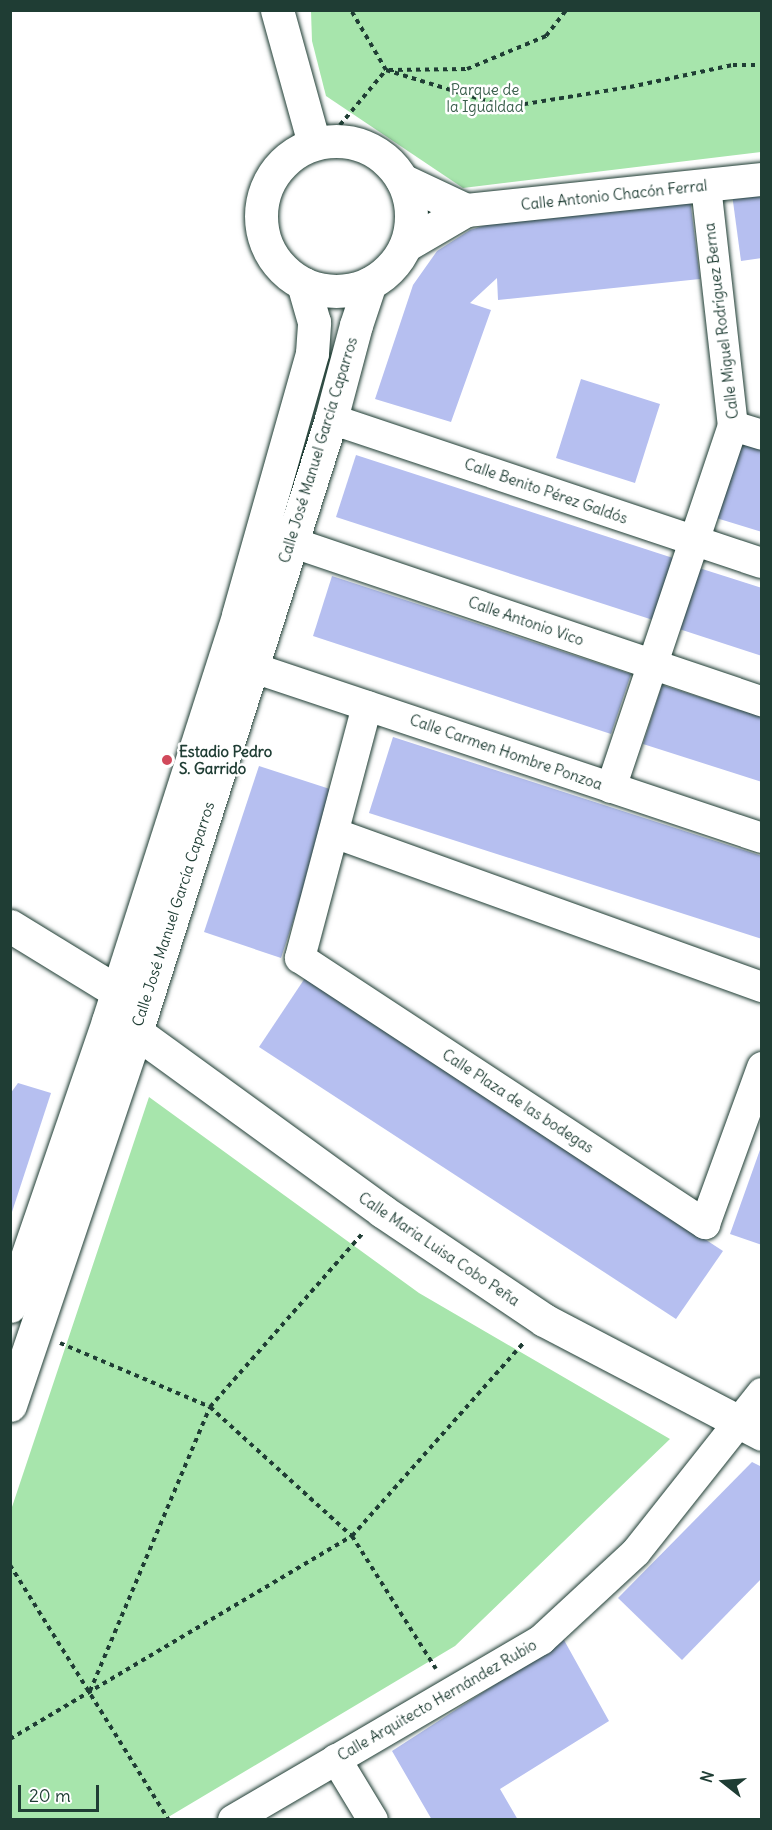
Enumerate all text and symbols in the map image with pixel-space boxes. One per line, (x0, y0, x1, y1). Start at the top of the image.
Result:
park label: Parque de la Igualdad (447, 80, 523, 115)
street label: Calle Antonio Chacón Ferral (520, 176, 708, 214)
street label: Calle Miguel Rodríguez Berna (700, 222, 742, 420)
street label: Calle José Manuel García Caparros (275, 335, 361, 565)
street label: Calle Benito Pérez Galdós (462, 455, 630, 527)
street label: Calle Antonio Vico (466, 593, 586, 649)
street label: Calle Carmen Hombre Ponzoa (407, 711, 605, 793)
place label: Estadio Pedro S. Garrido (179, 742, 272, 777)
marker: Estadio Pedro S. Garrido (160, 753, 174, 767)
street label: Calle José Manuel García Caparros (128, 799, 218, 1029)
street label: Calle Plaza de las bodegas (439, 1045, 597, 1157)
street label: Calle Maria Luisa Cobo Peña (355, 1188, 523, 1310)
street label: Calle Arquitecto Hernández Rubio (334, 1635, 540, 1765)
north arrow (694, 1752, 754, 1812)
text: N (696, 1769, 718, 1785)
scale bar (21, 1773, 102, 1811)
text: 20 m (29, 1784, 71, 1807)

